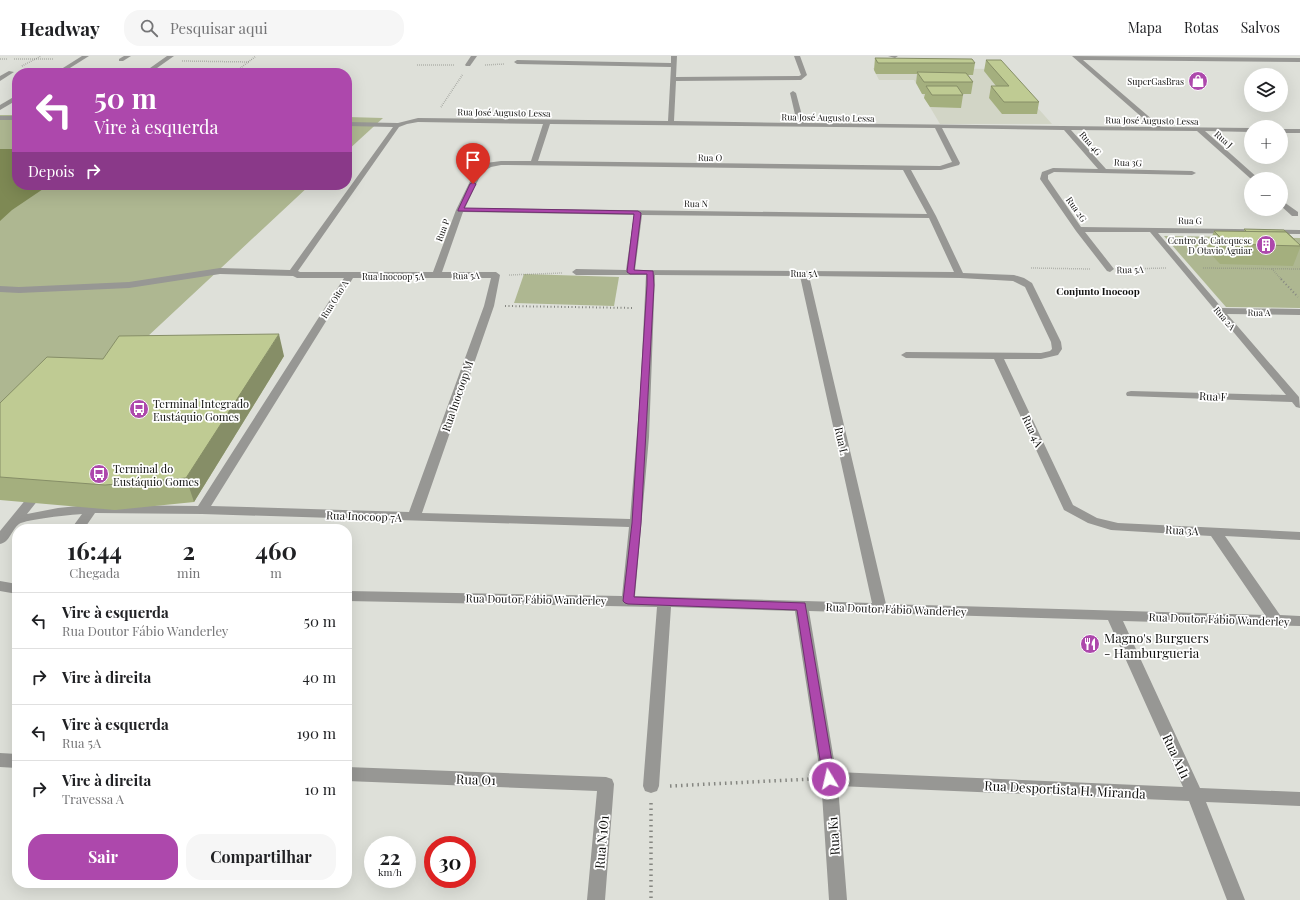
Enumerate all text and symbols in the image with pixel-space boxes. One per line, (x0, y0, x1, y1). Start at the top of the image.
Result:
search box (124, 10, 404, 46)
text: Headway (20, 15, 100, 41)
icon: search (138, 17, 160, 39)
text: Pesquisar aqui (170, 18, 268, 38)
text: Mapa (1128, 18, 1162, 37)
text: Rotas (1184, 18, 1219, 37)
text: Salvos (1241, 18, 1280, 37)
map controls (1244, 68, 1288, 216)
button: layers (1244, 68, 1288, 112)
shop icon: SuperGasBras (1187, 70, 1209, 92)
place label: SuperGasBras (1127, 75, 1184, 87)
text: 50 m (94, 79, 157, 116)
icon: left (28, 84, 80, 136)
street label: Rua José Augusto Lessa (457, 105, 551, 119)
street label: Rua José Augusto Lessa (781, 110, 875, 124)
street label: Rua José Augusto Lessa (1105, 113, 1199, 127)
text: Vire à esquerda (94, 115, 219, 139)
button: + (1244, 120, 1288, 164)
street label: Rua 4G (1077, 128, 1105, 158)
street label: Rua J (1212, 128, 1236, 150)
pin (456, 143, 490, 184)
icon: arrive (462, 149, 484, 171)
street label: Rua O (698, 151, 723, 163)
street label: Rua 3G (1114, 156, 1143, 169)
icon: right (82, 160, 104, 182)
text: Depois (28, 161, 74, 181)
button: − (1244, 172, 1288, 216)
street label: Rua 2G (1064, 194, 1090, 225)
street label: Rua N (684, 197, 709, 209)
street label: Rua G (1178, 214, 1203, 226)
street label: Rua P (432, 217, 452, 243)
place label: Centro de Catequese D Otavio Aguiar (1168, 234, 1252, 256)
building icon: Centro de Catequese D Otavio Aguiar (1255, 234, 1277, 256)
street label: Rua 5A (1116, 263, 1144, 275)
street label: Rua 5A (790, 267, 818, 279)
street label: Rua 5A (452, 269, 480, 281)
street label: Rua Inocoop 5A (362, 270, 424, 282)
street label: Rua Oito A (318, 277, 351, 320)
district label: Conjunto Inocoop (1056, 284, 1140, 298)
street label: Rua 2A (1211, 304, 1239, 333)
street label: Rua A (1247, 306, 1271, 318)
street label: Rua Inocoop M (438, 358, 476, 433)
street label: Rua F (1199, 388, 1227, 404)
place label: Terminal Integrado Eustáquio Gomes (153, 396, 249, 424)
bus stop icon: Terminal Integrado Eustáquio Gomes (128, 398, 150, 420)
street label: Rua 4A (1019, 413, 1047, 450)
street label: Rua L (832, 426, 853, 457)
place label: Terminal do Eustáquio Gomes (113, 461, 199, 489)
bus stop icon: Terminal do Eustáquio Gomes (88, 463, 110, 485)
street label: Rua Inocoop 7A (326, 507, 402, 525)
street label: Rua 3A (1165, 522, 1199, 538)
text: 16:44 (67, 534, 122, 566)
text: 2 (182, 534, 195, 566)
text: 460 (255, 534, 297, 566)
text: Chegada (69, 564, 120, 581)
text: min (177, 564, 200, 581)
text: m (270, 564, 282, 581)
street label: Rua Doutor Fábio Wanderley (465, 590, 607, 608)
street label: Rua Doutor Fábio Wanderley (825, 599, 967, 619)
text: Vire à esquerda (62, 602, 169, 622)
street label: Rua Doutor Fábio Wanderley (1148, 609, 1290, 629)
icon: left (28, 610, 50, 632)
text: 50 m (304, 611, 336, 631)
text: Rua Doutor Fábio Wanderley (62, 622, 228, 639)
place label: Magno's Burguers - Hamburgueria (1104, 629, 1209, 661)
restaurant icon: Magno's Burguers - Hamburgueria (1079, 633, 1101, 655)
icon: right (28, 666, 50, 688)
text: Vire à direita (62, 667, 151, 687)
text: 40 m (303, 667, 336, 687)
text: Vire à esquerda (62, 714, 169, 734)
icon: left (28, 722, 50, 744)
text: 190 m (297, 723, 336, 743)
street label: Rua A1I1 (1159, 731, 1195, 781)
text: Rua 5A (62, 734, 101, 751)
position arrow (808, 758, 850, 800)
text: Vire à direita (62, 770, 151, 790)
street label: Rua O1 (456, 770, 496, 788)
street label: Rua Desportista H. Miranda (984, 776, 1147, 802)
icon: right (28, 778, 50, 800)
text: 10 m (304, 779, 336, 799)
text: Travessa A (62, 790, 124, 807)
street label: Rua N1O1 (590, 814, 612, 870)
street label: Rua K1 (823, 816, 843, 856)
button: Sair (28, 834, 178, 880)
button: Compartilhar (186, 834, 336, 880)
speed limit sign: 30 (424, 836, 476, 888)
text: 22 (380, 843, 400, 870)
text: km/h (378, 865, 402, 879)

